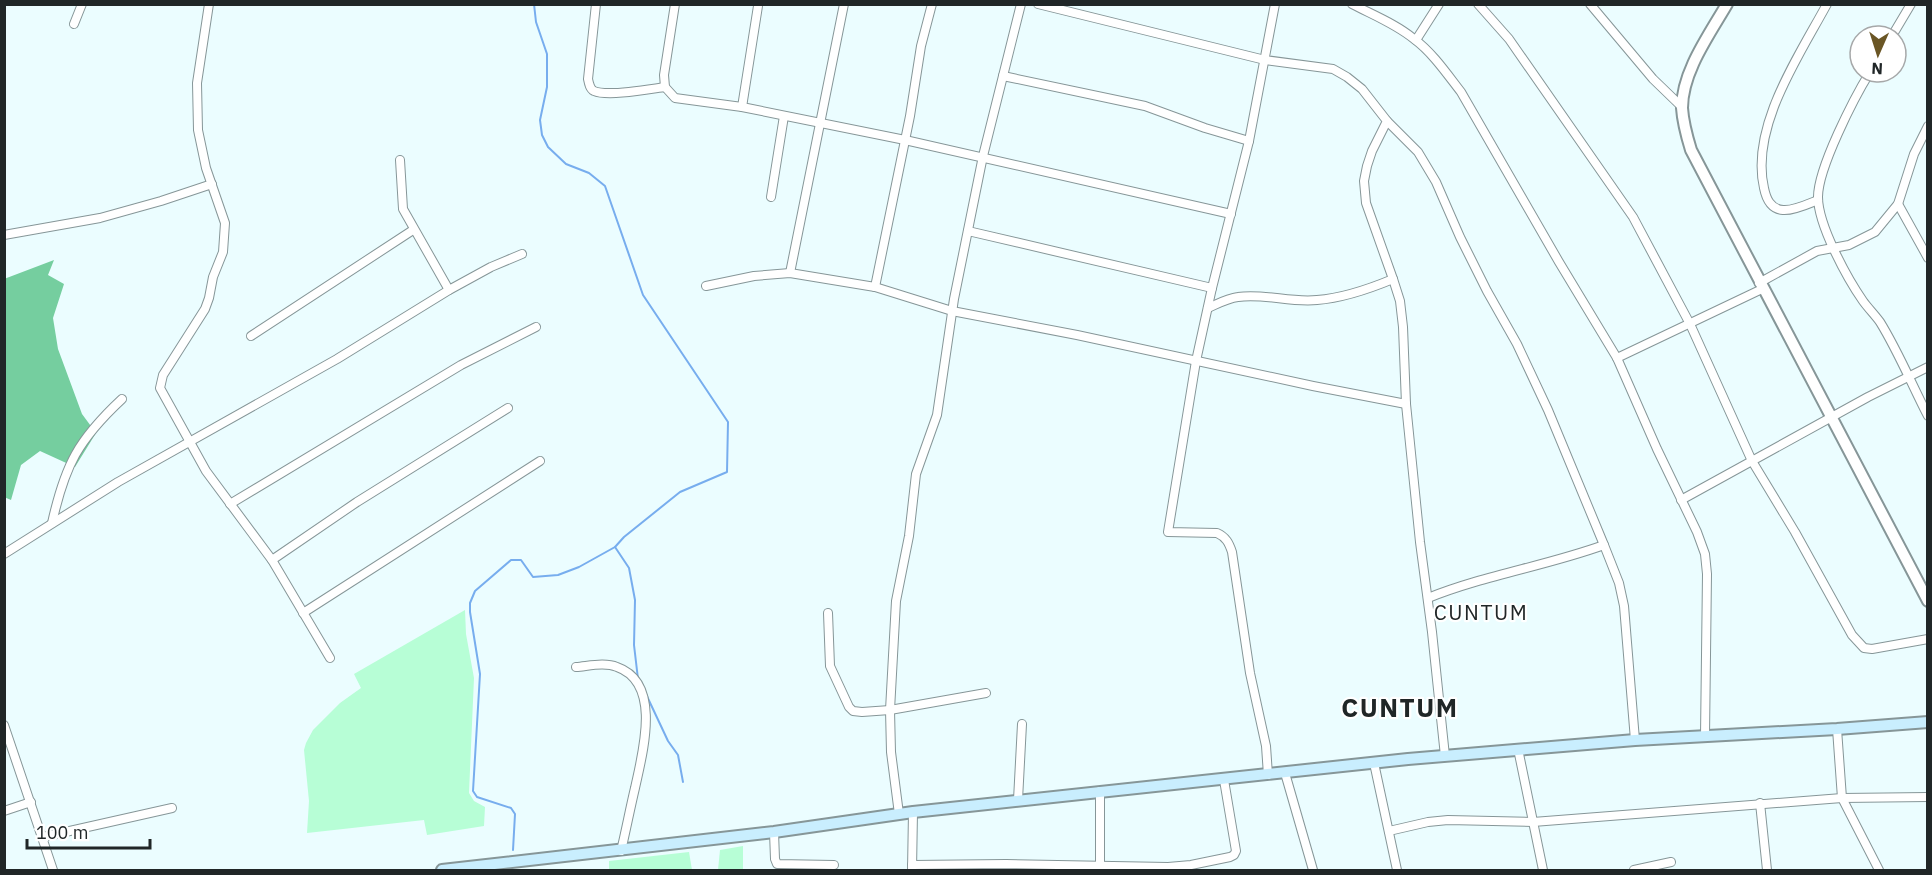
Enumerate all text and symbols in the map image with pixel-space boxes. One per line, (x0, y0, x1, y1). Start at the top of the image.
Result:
north arrow (1848, 24, 1908, 84)
text: N (1871, 59, 1884, 79)
district label: CUNTUM (1434, 598, 1528, 626)
district label: CUNTUM (1341, 690, 1459, 724)
scale bar (27, 812, 150, 850)
text: 100 m (36, 821, 88, 844)

